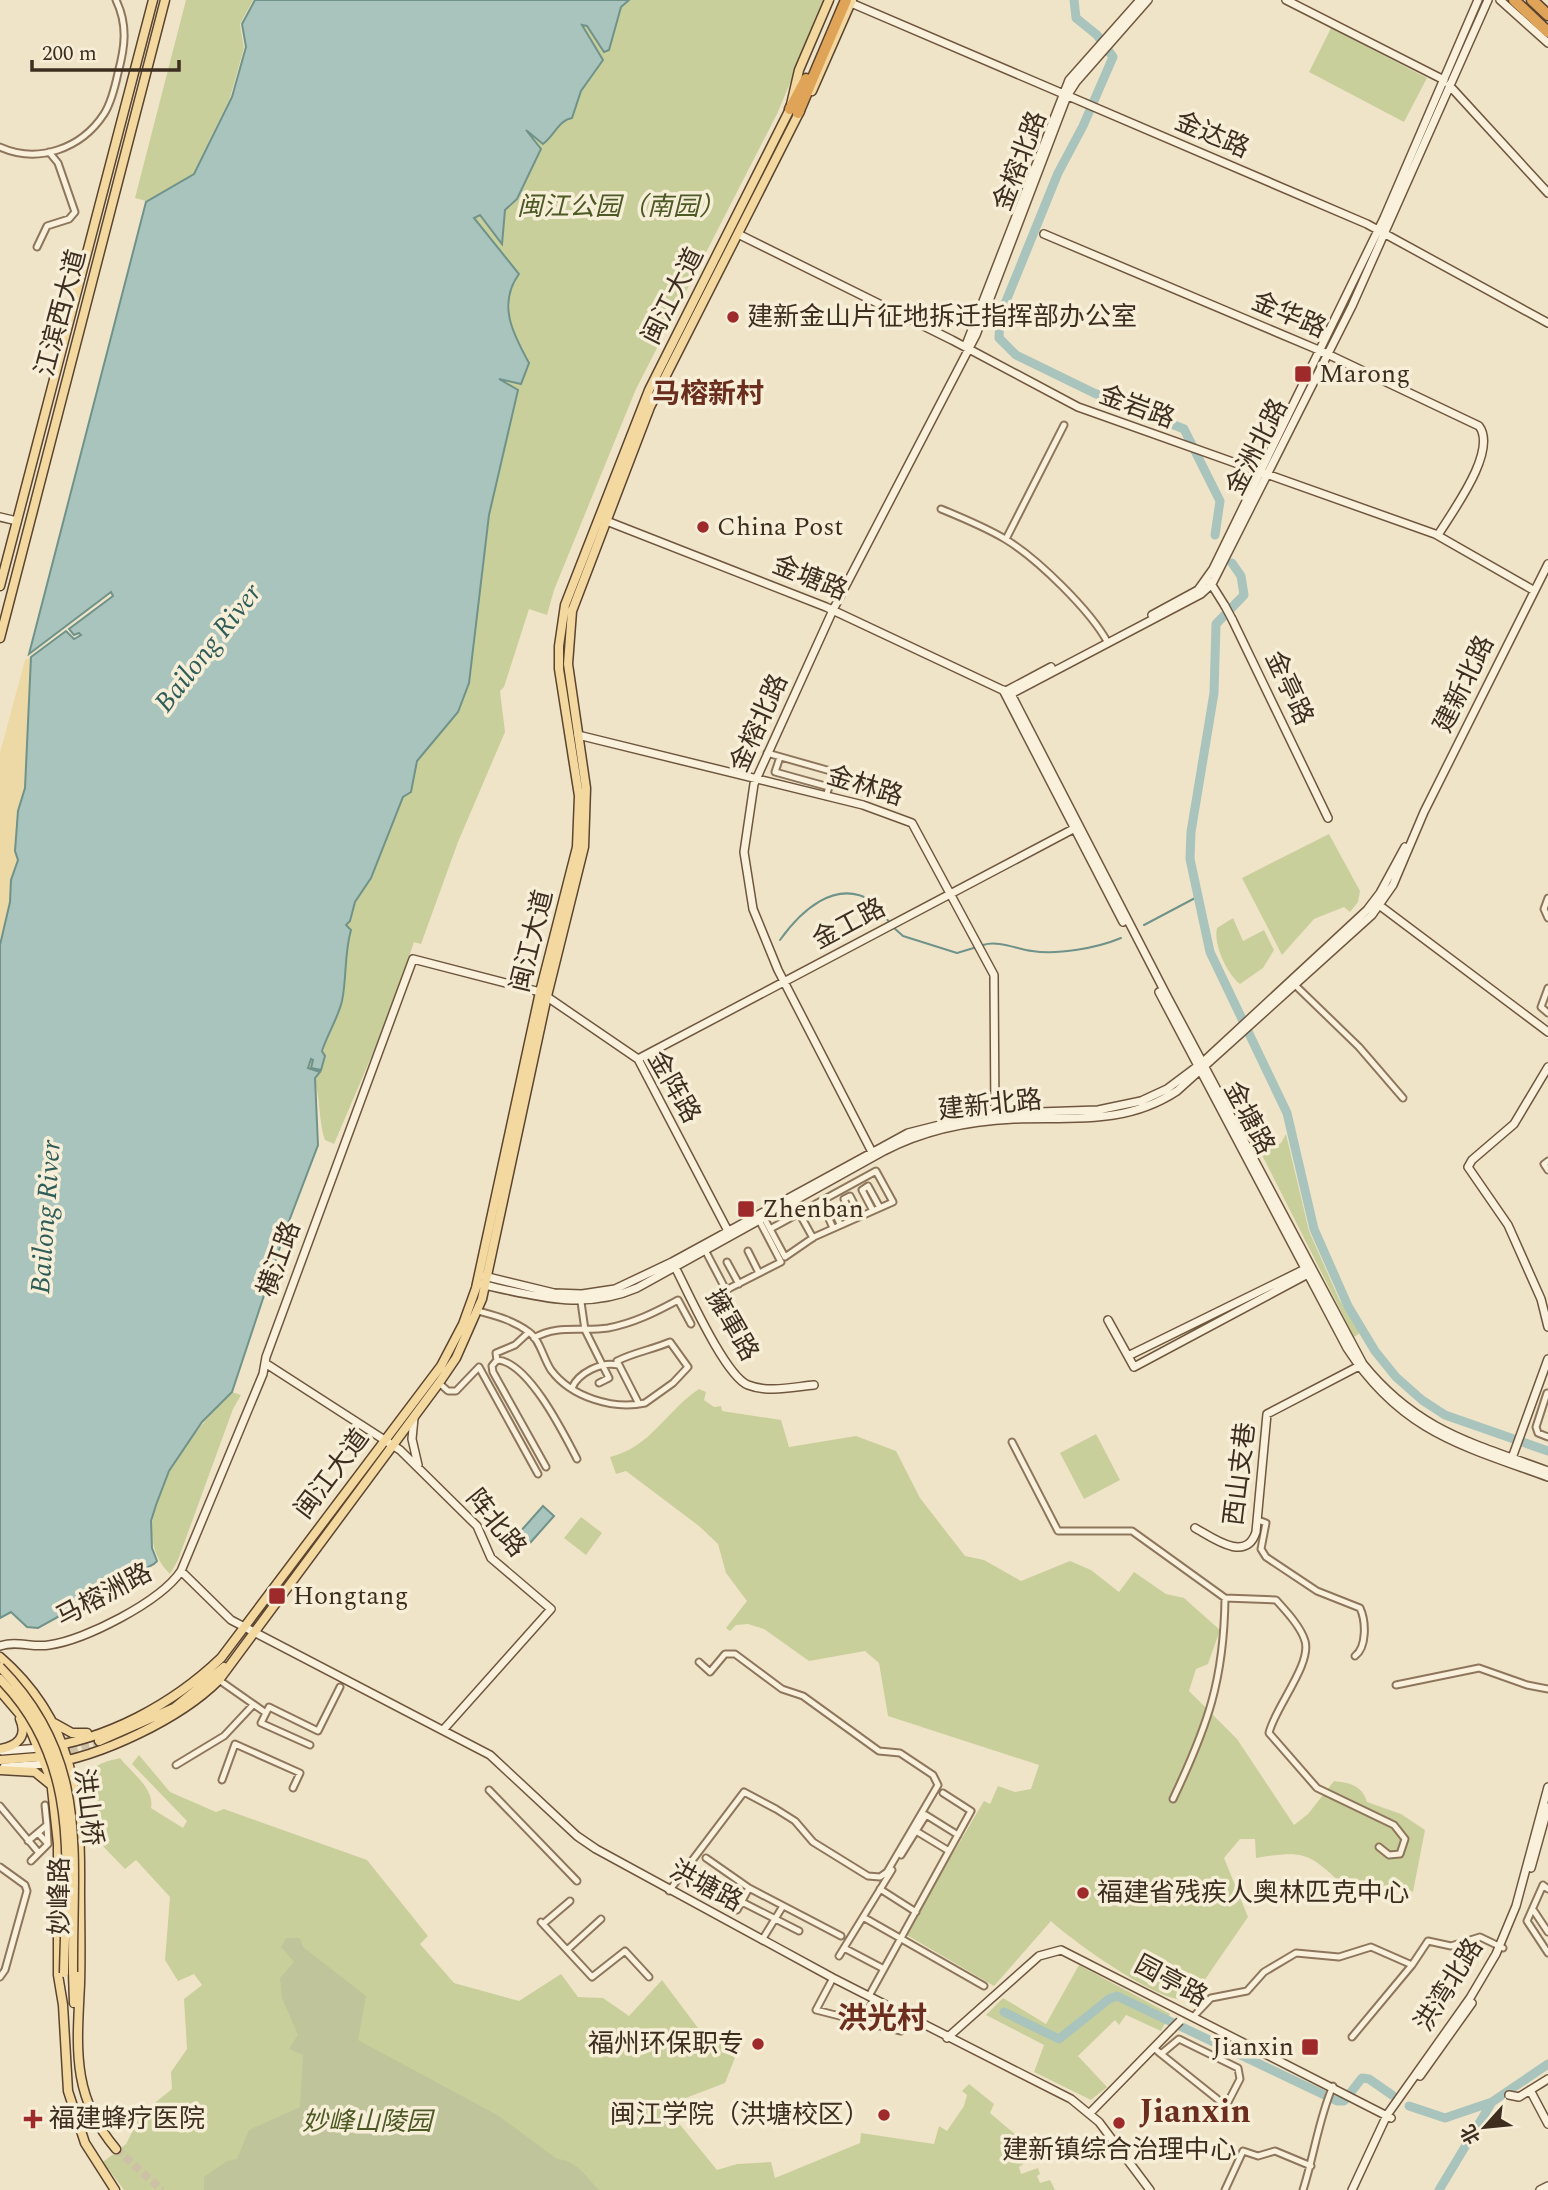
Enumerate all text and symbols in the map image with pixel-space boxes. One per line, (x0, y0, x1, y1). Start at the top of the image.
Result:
scale bar (32, 28, 178, 72)
text: 200 m (42, 38, 97, 70)
street label: 金达路 (1168, 101, 1256, 169)
street label: 金榕北路 (983, 105, 1057, 217)
park label: 闽江公园（南园） (517, 187, 725, 227)
street label: 闽江大道 (632, 241, 714, 351)
street label: 江滨西大道 (25, 245, 97, 381)
street label: 金华路 (1245, 281, 1333, 349)
place label: 建新金山片征地拆迁指挥部办公室 (747, 297, 1137, 337)
marker: 建新金山片征地拆迁指挥部办公室 (725, 309, 741, 325)
place label: Marong (1319, 354, 1410, 394)
marker: Marong (1293, 364, 1313, 384)
district label: 马榕新村 (652, 373, 764, 416)
street label: 金岩路 (1094, 375, 1180, 439)
street label: 金洲北路 (1216, 392, 1298, 502)
place label: China Post (717, 507, 844, 547)
marker: China Post (695, 519, 711, 535)
street label: 金塘路 (766, 545, 854, 611)
water label: Bailong River (144, 574, 273, 722)
street label: 建新北路 (1423, 628, 1505, 740)
street label: 金亭路 (1254, 644, 1324, 732)
street label: 金榕北路 (720, 667, 798, 779)
street label: 金林路 (822, 755, 908, 817)
street label: 闽江大道 (500, 886, 564, 996)
street label: 金工路 (805, 888, 893, 960)
street label: 金阵路 (637, 1043, 711, 1131)
street label: 金塘路 (1213, 1074, 1285, 1162)
street label: 建新北路 (936, 1080, 1044, 1130)
water label: Bailong River (19, 1138, 73, 1296)
place label: Zhenban (762, 1189, 864, 1229)
marker: Zhenban (736, 1199, 756, 1219)
street label: 横江路 (247, 1216, 311, 1302)
street label: 擁軍路 (695, 1281, 769, 1369)
street label: 闽江大道 (285, 1420, 379, 1528)
street label: 西山支巷 (1214, 1420, 1266, 1528)
street label: 阵北路 (456, 1480, 536, 1566)
street label: 马榕洲路 (49, 1553, 159, 1637)
place label: Hongtang (293, 1576, 408, 1616)
marker: Hongtang (267, 1586, 287, 1606)
street label: 洪山桥 (63, 1766, 113, 1848)
street label: 洪塘路 (662, 1850, 750, 1922)
street label: 妙峰路 (40, 1857, 80, 1935)
place label: 福建省残疾人奥林匹克中心 (1097, 1873, 1409, 1913)
marker: 福建省残疾人奥林匹克中心 (1075, 1885, 1091, 1901)
street label: 洪湾北路 (1404, 1930, 1494, 2040)
street label: 园亭路 (1127, 1945, 1215, 2017)
district label: 洪光村 (837, 1996, 927, 2042)
place label: 福州环保职专 (588, 2024, 744, 2064)
place label: Jianxin (1212, 2027, 1294, 2067)
marker: 福州环保职专 (750, 2036, 766, 2052)
marker: Jianxin (1300, 2037, 1320, 2057)
district label: Jianxin (1139, 2087, 1251, 2137)
north arrow (1450, 2092, 1520, 2162)
place label: 闽江学院（洪塘校区） (610, 2095, 870, 2135)
place label: 福建蜂疗医院 (49, 2099, 205, 2139)
park label: 妙峰山陵园 (302, 2102, 436, 2142)
marker: 闽江学院（洪塘校区） (876, 2107, 892, 2123)
marker: 福建蜂疗医院 (23, 2109, 43, 2129)
marker: 建新镇综合治理中心 (1111, 2115, 1127, 2131)
text: 北 (1454, 2119, 1488, 2149)
place label: 建新镇综合治理中心 (1002, 2130, 1236, 2170)

